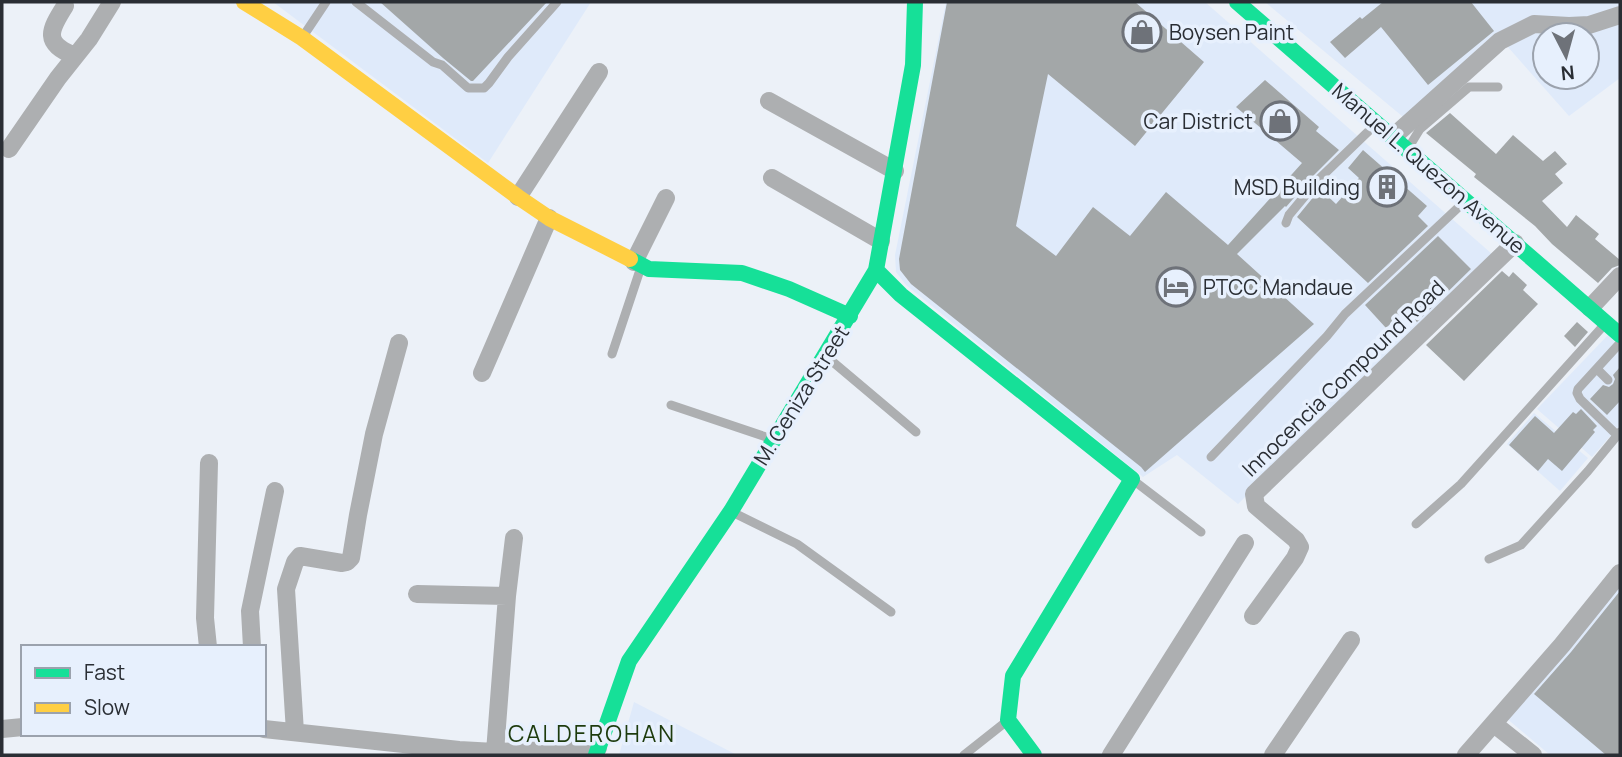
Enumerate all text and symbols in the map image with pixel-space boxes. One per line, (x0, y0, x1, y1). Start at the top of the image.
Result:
shop icon: Boysen Paint (1121, 11, 1163, 53)
place label: Boysen Paint (1169, 18, 1294, 46)
north arrow (1531, 21, 1601, 91)
text: N (1560, 59, 1576, 87)
street label: Manuel L. Quezon Avenue (1327, 76, 1531, 260)
shop icon: Car District (1259, 100, 1301, 142)
place label: Car District (1144, 107, 1253, 135)
building icon: MSD Building (1366, 166, 1408, 208)
place label: MSD Building (1234, 173, 1360, 201)
hotel icon: PTCC Mandaue (1155, 266, 1197, 308)
place label: PTCC Mandaue (1203, 273, 1353, 301)
street label: Innocencia Compound Road (1236, 274, 1450, 482)
street label: M. Ceniza Street (747, 320, 855, 470)
legend (21, 645, 266, 736)
text: Fast (84, 658, 125, 686)
text: Slow (84, 693, 130, 721)
district label: CALDEROHAN (508, 717, 676, 749)

